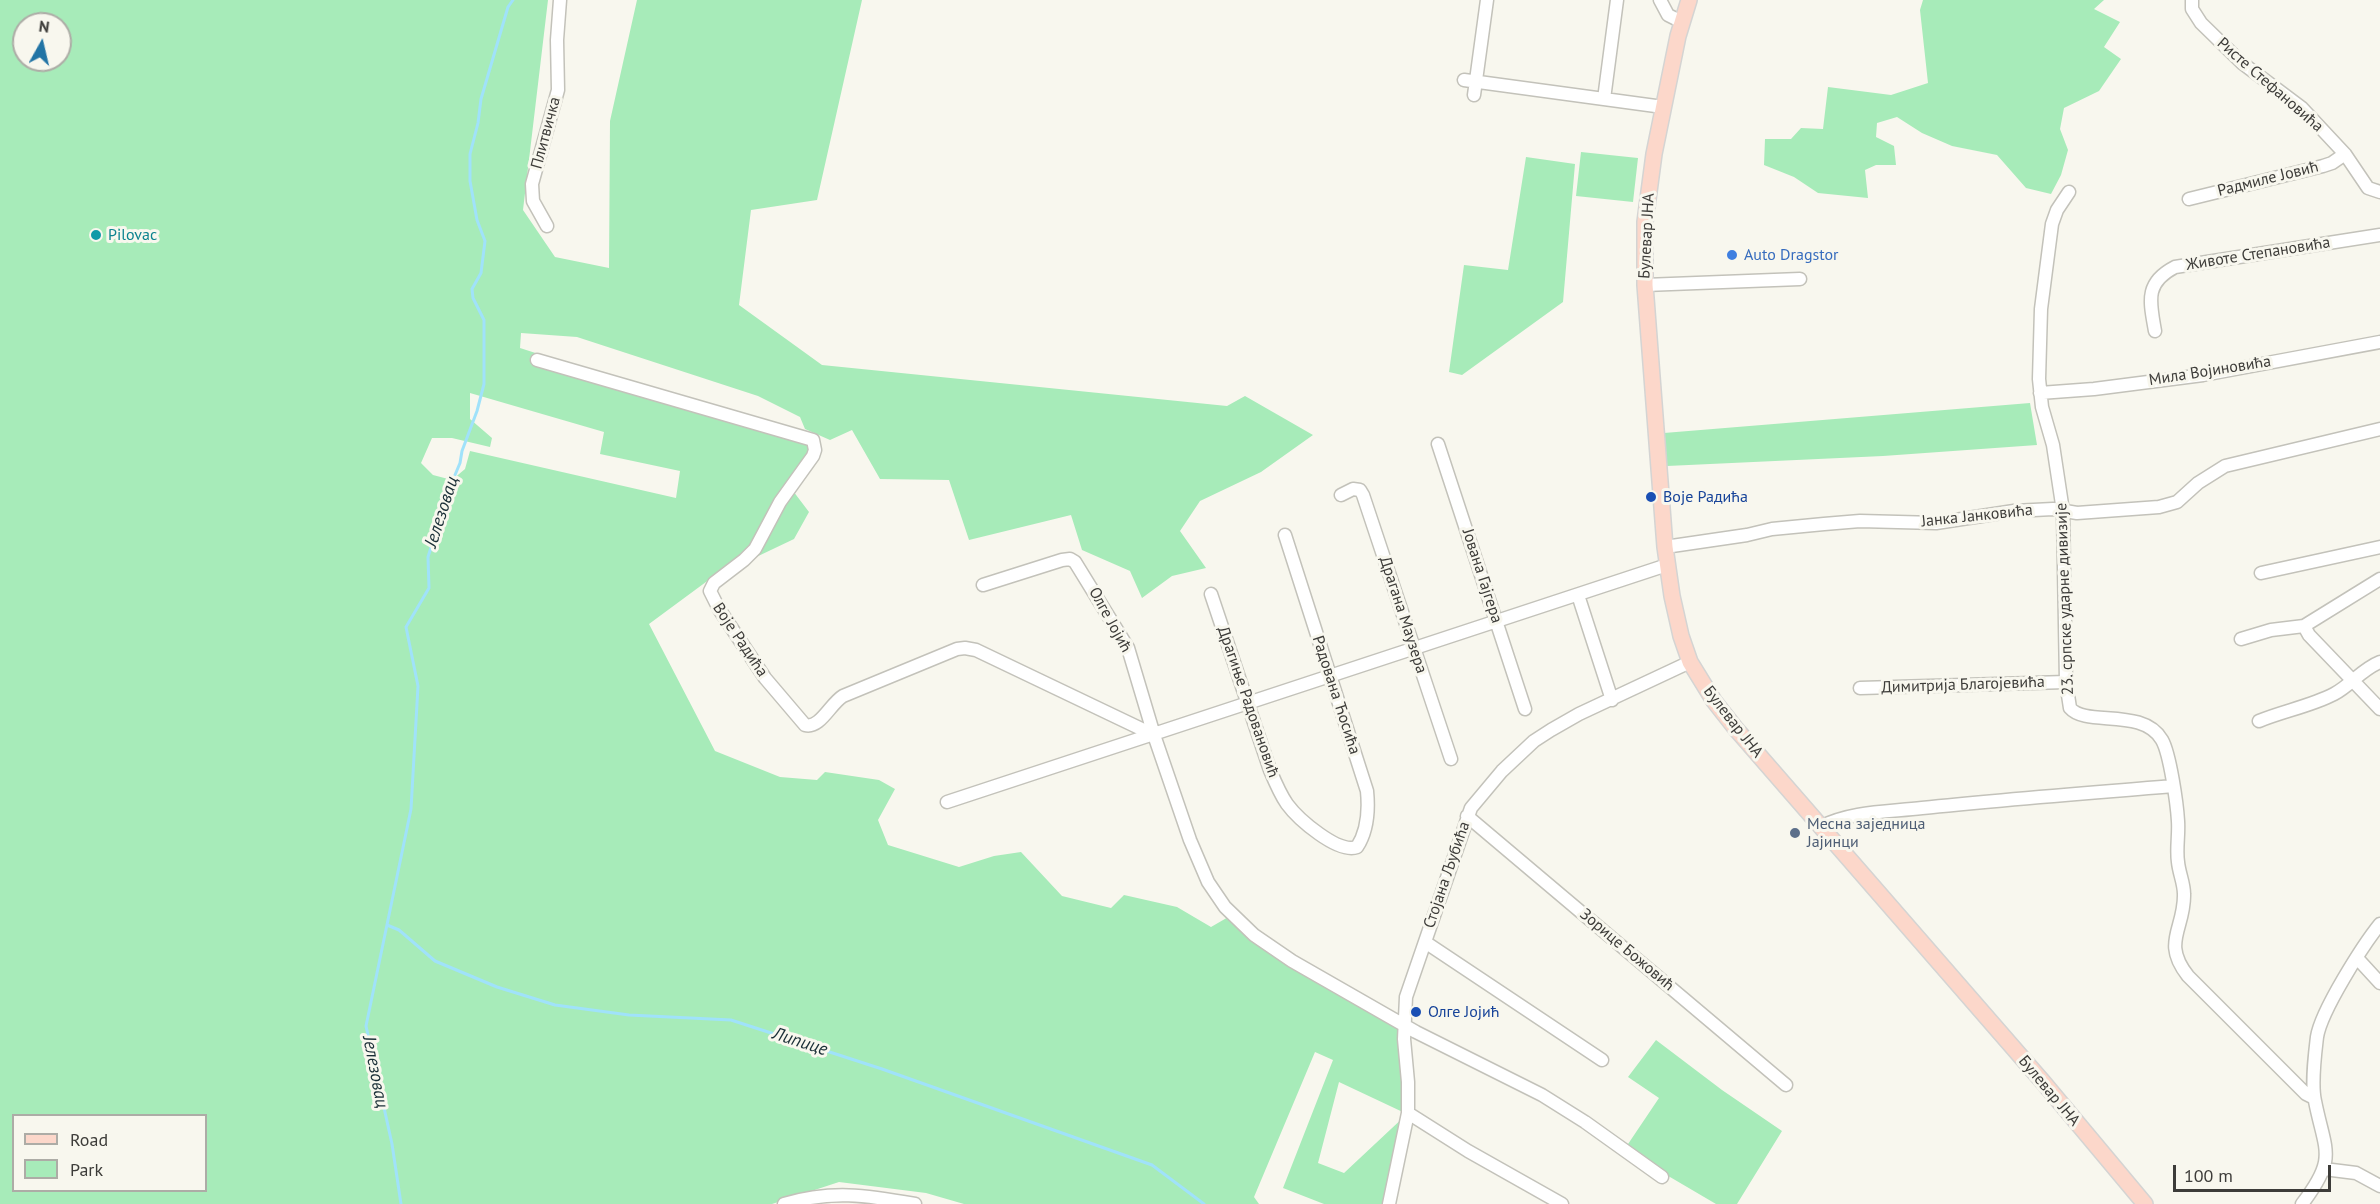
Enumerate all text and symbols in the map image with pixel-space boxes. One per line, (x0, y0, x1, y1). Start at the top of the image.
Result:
north arrow (12, 12, 72, 72)
text: N (38, 16, 51, 37)
street label: Ристе Стефановића (2213, 34, 2327, 136)
street label: Плитвичка (527, 95, 565, 171)
street label: Радмиле Јовић (2216, 157, 2320, 201)
street label: Булевар ЈНА (1635, 193, 1659, 279)
place label: Pilovac (108, 225, 157, 245)
marker: Pilovac (89, 228, 103, 242)
street label: Животе Степановића (2184, 233, 2332, 275)
place label: Auto Dragstor (1744, 245, 1839, 265)
marker: Auto Dragstor (1725, 248, 1739, 262)
street label: Мила Војиновића (2148, 352, 2272, 390)
water label: Јелезовац (420, 474, 464, 550)
place label: Воје Радића (1663, 487, 1748, 507)
marker: Воје Радића (1644, 490, 1658, 504)
street label: Јанка Јанковића (1920, 501, 2034, 531)
street label: 23. српске ударне дивизије (2052, 502, 2078, 696)
street label: Јована Гајгера (1458, 526, 1506, 626)
street label: Драгана Маузера (1375, 554, 1431, 676)
street label: Олге Јојић (1084, 584, 1136, 656)
street label: Воје Радића (708, 599, 772, 681)
street label: Драгиње Радовановић (1213, 624, 1283, 780)
street label: Радована Ћосића (1308, 633, 1364, 757)
street label: Димитрија Благојевића (1881, 673, 2045, 697)
street label: Булевар ЈНА (1699, 682, 1767, 762)
place label: Месна заједница Јајинци (1807, 814, 1925, 852)
street label: Стојана Љубића (1420, 819, 1474, 931)
marker: Месна заједница Јајинци (1788, 826, 1802, 840)
street label: Зорице Божовић (1576, 905, 1678, 995)
place label: Олге Јојић (1428, 1002, 1500, 1022)
marker: Олге Јојић (1409, 1005, 1423, 1019)
water label: Липице (770, 1023, 830, 1061)
water label: Јелезовац (357, 1034, 393, 1110)
street label: Булевар ЈНА (2014, 1052, 2084, 1130)
legend (12, 1114, 207, 1192)
text: Road (70, 1128, 108, 1151)
scale bar (2176, 1153, 2334, 1191)
text: Park (70, 1158, 103, 1181)
text: 100 m (2184, 1164, 2233, 1187)

